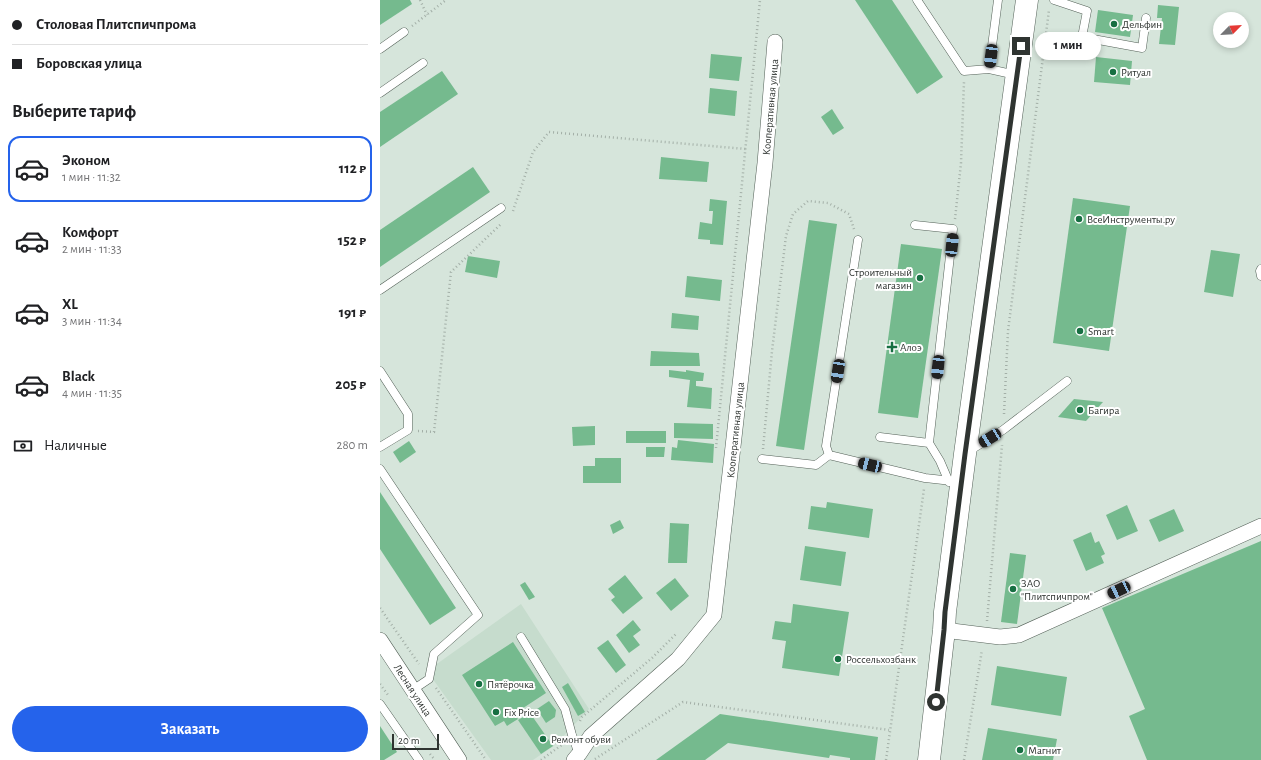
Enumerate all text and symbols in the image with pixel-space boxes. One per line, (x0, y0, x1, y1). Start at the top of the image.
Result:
north arrow (1213, 12, 1249, 48)
map controls (1213, 12, 1249, 48)
text: Столовая Плитспичпрома (36, 17, 196, 32)
marker: Дельфин (1109, 19, 1119, 29)
place label: Дельфин (1122, 19, 1162, 30)
callout: 1 мин (1035, 32, 1101, 60)
route end (1012, 37, 1030, 55)
text: 1 мин (1054, 39, 1083, 52)
car (984, 43, 998, 69)
text: Боровская улица (36, 56, 142, 71)
street label: Кооперативная улица (761, 58, 780, 156)
marker: Ритуал (1108, 67, 1118, 77)
place label: Ритуал (1121, 67, 1151, 78)
text: Выберите тариф (12, 103, 136, 121)
icon: car (14, 151, 50, 187)
text: Эконом (62, 153, 110, 168)
text: 112 ₽ (339, 161, 366, 176)
text: 1 мин · 11:32 (62, 171, 121, 184)
marker: ВсеИнструменты.ру (1074, 214, 1084, 224)
place label: ВсеИнструменты.ру (1087, 214, 1175, 225)
icon: car (14, 223, 50, 259)
text: Комфорт (62, 225, 118, 240)
car (945, 232, 959, 258)
text: 152 ₽ (338, 233, 366, 248)
text: 2 мин · 11:33 (62, 243, 122, 256)
place label: Строительный магазин (849, 267, 912, 291)
marker: Строительный магазин (915, 273, 925, 283)
icon: car (14, 295, 50, 331)
text: XL (62, 297, 78, 312)
text: 191 ₽ (339, 305, 366, 320)
text: 3 мин · 11:34 (62, 315, 122, 328)
marker: Smart (1075, 326, 1085, 336)
place label: Smart (1088, 326, 1114, 337)
marker: Алоэ (887, 342, 897, 352)
place label: Алоэ (900, 342, 922, 353)
car (931, 354, 945, 380)
car (830, 358, 846, 384)
icon: car (14, 367, 50, 403)
text: Black (62, 369, 95, 384)
text: 205 ₽ (335, 377, 366, 392)
street label: Кооперативная улица (725, 381, 746, 479)
text: 4 мин · 11:35 (62, 387, 122, 400)
marker: Багира (1075, 405, 1085, 415)
place label: Багира (1088, 405, 1119, 416)
car (977, 427, 1003, 449)
icon: cash (12, 435, 34, 457)
text: Наличные (44, 438, 107, 453)
text: 280 m (337, 439, 368, 452)
car (857, 456, 883, 474)
place label: ЗАО "Плитспичпром" (1021, 578, 1093, 602)
car (1106, 579, 1132, 601)
marker: ЗАО "Плитспичпром" (1008, 584, 1018, 594)
marker: Россельхозбанк (833, 654, 843, 664)
place label: Россельхозбанк (846, 654, 916, 665)
street label: Лесная улица (392, 662, 433, 718)
marker: Пятёрочка (474, 679, 484, 689)
place label: Пятёрочка (487, 679, 534, 690)
route start (927, 693, 945, 711)
button: Заказать (12, 706, 368, 752)
marker: Fix Price (491, 707, 501, 717)
place label: Fix Price (504, 707, 539, 718)
scale bar (392, 732, 439, 751)
marker: Ремонт обуви (538, 734, 548, 744)
place label: Ремонт обуви (551, 734, 611, 745)
text: 20 m (398, 735, 419, 746)
marker: Магнит (1015, 745, 1025, 755)
place label: Магнит (1028, 745, 1061, 756)

